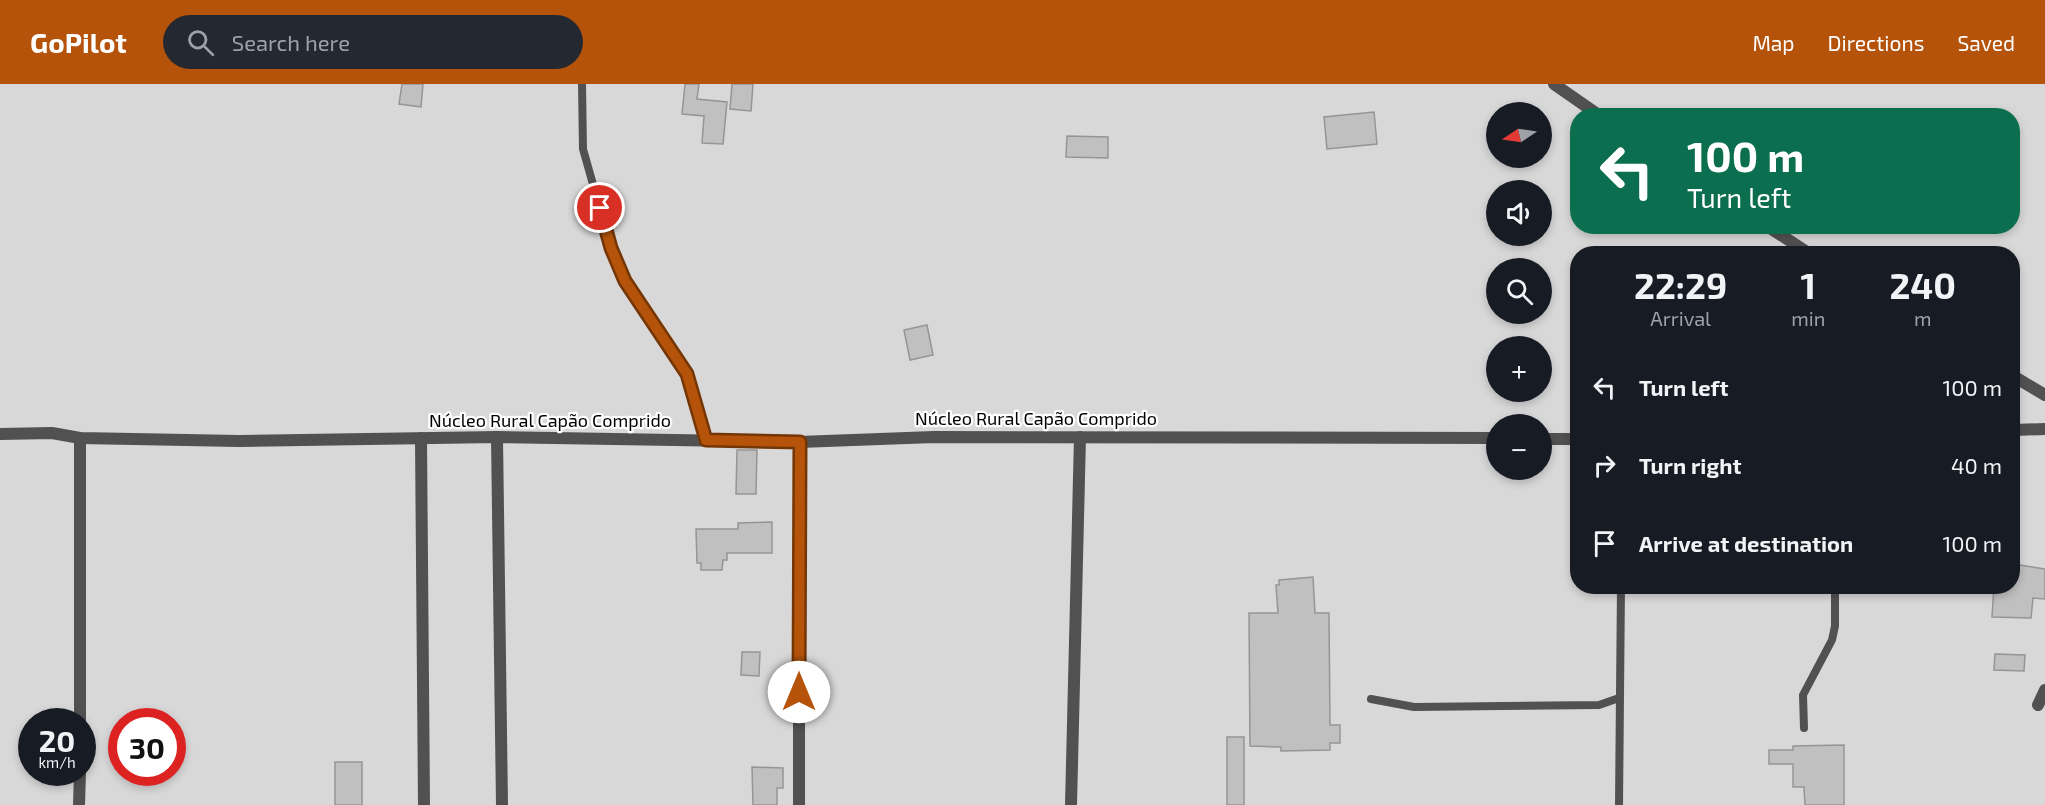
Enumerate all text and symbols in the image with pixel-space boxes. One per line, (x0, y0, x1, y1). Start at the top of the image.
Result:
search box (163, 15, 583, 69)
text: GoPilot (30, 25, 127, 59)
icon: search (184, 26, 217, 59)
text: Search here (232, 29, 350, 55)
text: Map (1752, 30, 1795, 55)
text: Directions (1828, 30, 1924, 55)
text: Saved (1957, 30, 2015, 55)
north arrow (1486, 102, 1552, 168)
map controls (1486, 102, 1552, 480)
text: 100 m (1687, 130, 1804, 180)
icon: left (1588, 132, 1666, 210)
button: sound (1486, 180, 1552, 246)
text: Turn left (1687, 181, 1791, 213)
pin (574, 182, 625, 233)
icon: arrive (583, 191, 616, 224)
button: search (1486, 258, 1552, 324)
text: 22:29 (1634, 263, 1727, 306)
text: 1 (1801, 263, 1816, 306)
text: 240 (1889, 263, 1956, 306)
text: Arrival (1650, 306, 1711, 330)
text: min (1791, 306, 1825, 330)
text: m (1914, 306, 1931, 330)
button: + (1486, 336, 1552, 402)
icon: left (1588, 371, 1621, 404)
text: Turn left (1639, 374, 1728, 400)
text: 100 m (1943, 374, 2002, 400)
street label: Núcleo Rural Capão Comprido (915, 407, 1157, 429)
street label: Núcleo Rural Capão Comprido (429, 409, 671, 431)
button: − (1486, 414, 1552, 480)
icon: right (1588, 449, 1621, 482)
text: Turn right (1639, 452, 1741, 478)
text: 40 m (1951, 452, 2002, 478)
icon: arrive (1588, 527, 1621, 560)
text: Arrive at destination (1639, 530, 1853, 556)
text: 100 m (1943, 530, 2002, 556)
position arrow (767, 660, 831, 724)
speed limit sign: 30 (108, 708, 186, 786)
text: 20 (39, 722, 75, 758)
text: km/h (38, 753, 76, 771)

